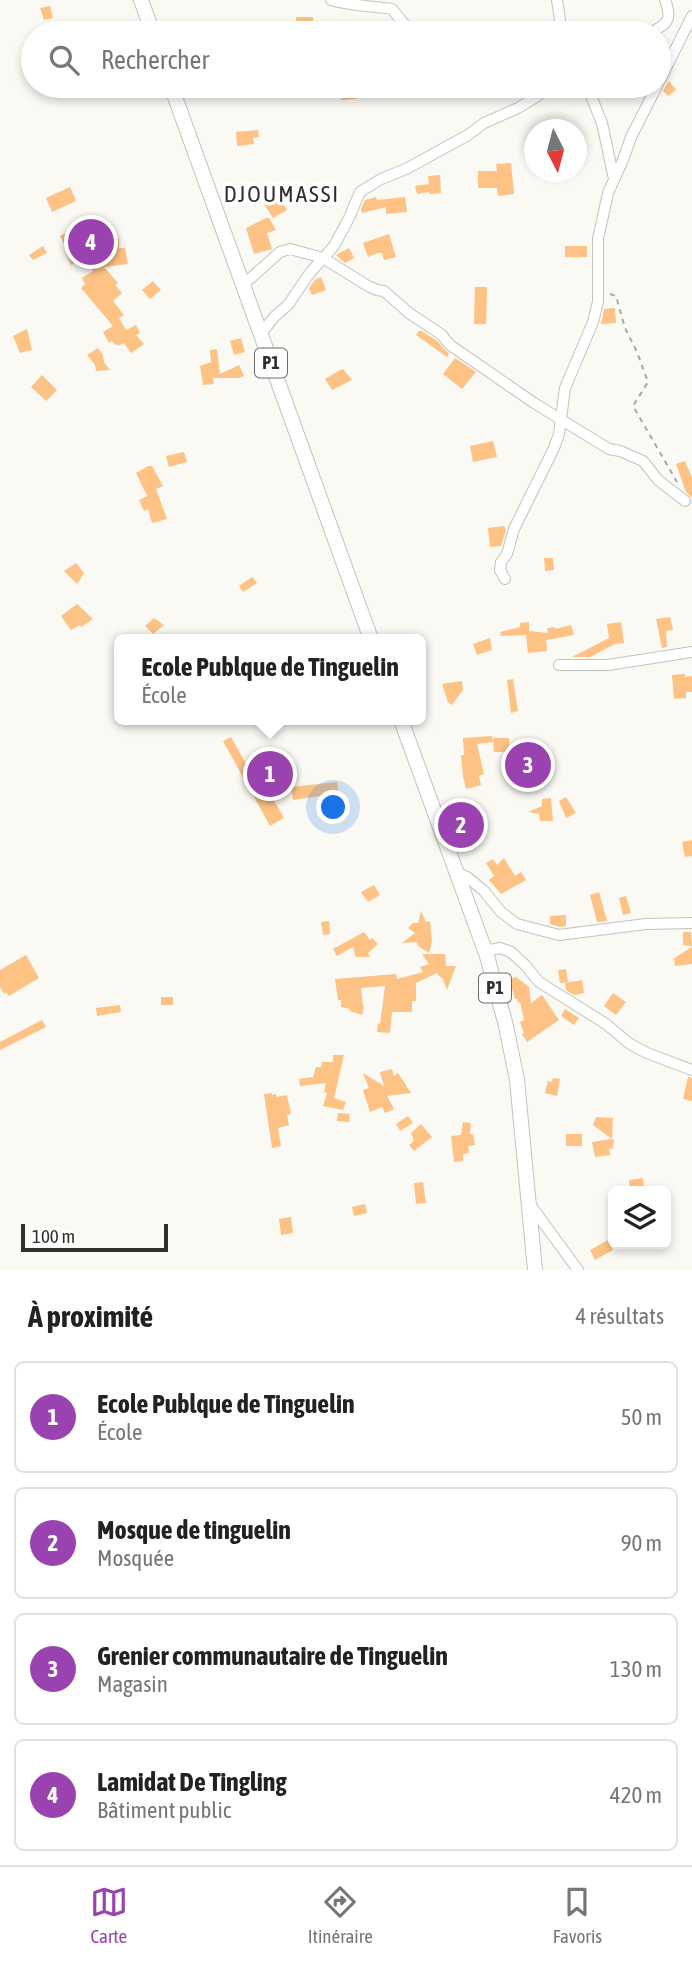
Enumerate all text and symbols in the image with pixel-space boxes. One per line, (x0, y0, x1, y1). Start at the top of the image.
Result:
search box (21, 21, 671, 98)
icon: search (45, 41, 83, 79)
text: Rechercher (101, 45, 209, 75)
north arrow (524, 119, 587, 182)
district label: DJOUMASSI (224, 181, 340, 207)
pin: 4 (68, 216, 114, 268)
road number: P1 (255, 348, 287, 377)
popup (114, 634, 426, 725)
text: Ecole Publque de Tinguelin (141, 652, 399, 682)
text: École (141, 682, 187, 708)
pin: 3 (505, 739, 551, 791)
pin: 1 (247, 748, 293, 800)
your location (316, 790, 350, 824)
pin: 2 (438, 799, 484, 851)
road number: P1 (479, 973, 511, 1002)
map controls (608, 1186, 671, 1249)
button: layers (608, 1186, 671, 1249)
scale bar (21, 1221, 168, 1253)
text: 100 m (32, 1225, 75, 1247)
text: À proximité (28, 1299, 153, 1333)
text: 4 résultats (575, 1303, 664, 1329)
text: Ecole Publque de Tinguelin (97, 1389, 355, 1419)
text: 1 (48, 1404, 58, 1430)
text: 50 m (621, 1404, 662, 1430)
text: École (97, 1419, 142, 1445)
text: Mosque de tinguelin (97, 1515, 291, 1545)
text: 2 (48, 1530, 58, 1556)
text: 90 m (621, 1530, 662, 1556)
text: Mosquée (97, 1545, 174, 1571)
text: Grenier communautaire de Tinguelin (97, 1641, 448, 1671)
text: 3 (48, 1656, 58, 1682)
text: 130 m (610, 1656, 662, 1682)
text: Magasin (97, 1671, 168, 1697)
text: Lamidat De Tingling (97, 1767, 287, 1797)
text: 4 (48, 1782, 58, 1808)
text: 420 m (610, 1782, 662, 1808)
text: Bâtiment public (97, 1797, 231, 1823)
tab: Carte (90, 1883, 128, 1947)
tab: Itinéraire (308, 1883, 373, 1947)
tab: Favoris (553, 1883, 602, 1947)

